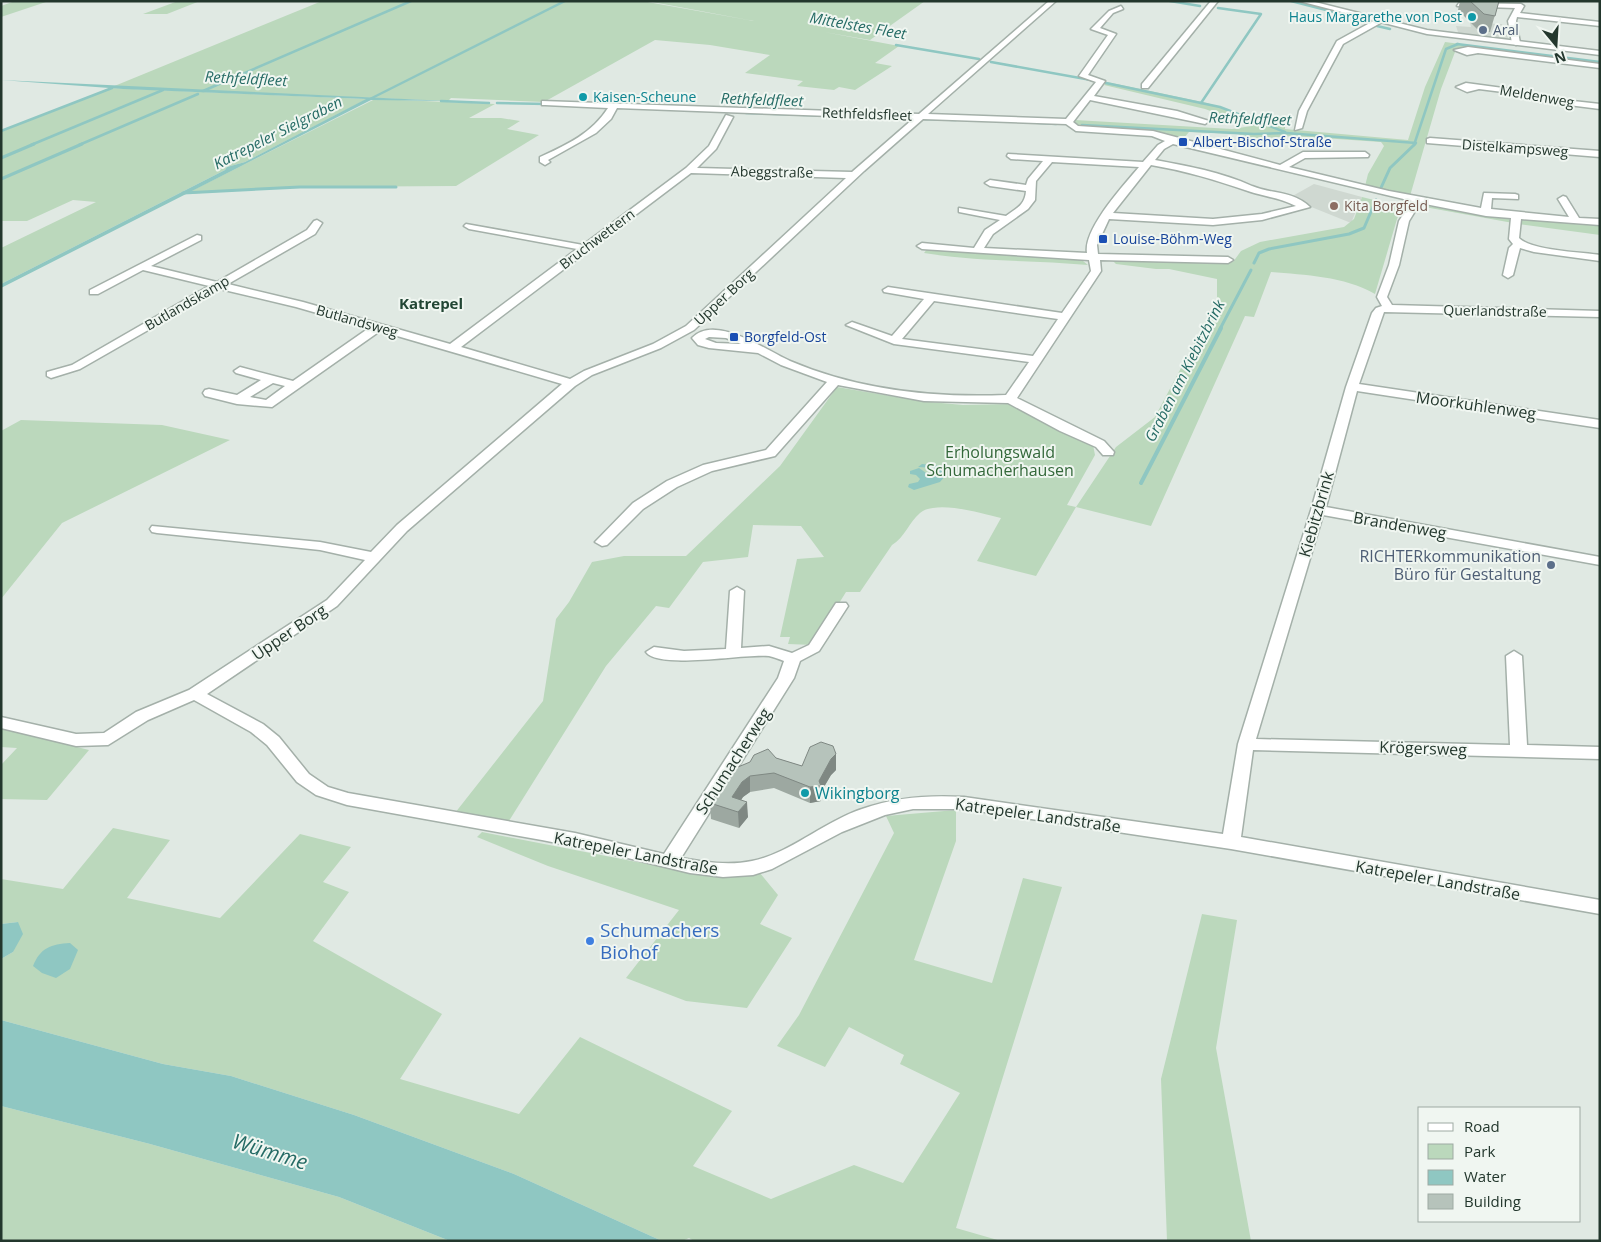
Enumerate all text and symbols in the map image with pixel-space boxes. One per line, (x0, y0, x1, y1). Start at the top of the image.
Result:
water label: Mittelstes Fleet (808, 7, 909, 44)
place label: Haus Margarethe von Post (1289, 7, 1462, 26)
marker: Haus Margarethe von Post (1466, 11, 1478, 23)
place label: Aral (1493, 20, 1519, 39)
north arrow (1531, 20, 1581, 70)
marker: Aral (1477, 24, 1489, 36)
text: N (1552, 47, 1569, 69)
water label: Rethfeldfleet (204, 66, 289, 90)
street label: Meldenweg (1498, 80, 1576, 111)
place label: Kaisen-Scheune (593, 87, 697, 106)
water label: Rethfeldfleet (720, 88, 805, 110)
water label: Katrepeler Sielgraben (210, 91, 345, 173)
marker: Kaisen-Scheune (577, 91, 589, 103)
street label: Rethfeldsfleet (822, 102, 913, 125)
water label: Rethfeldfleet (1208, 107, 1293, 129)
place label: Albert-Bischof-Straße (1193, 132, 1332, 151)
street label: Distelkampsweg (1461, 134, 1569, 161)
marker: Albert-Bischof-Straße (1177, 136, 1189, 148)
street label: Abeggstraße (731, 161, 813, 182)
place label: Kita Borgfeld (1344, 196, 1428, 215)
marker: Kita Borgfeld (1328, 200, 1340, 212)
street label: Bruchwettern (555, 204, 638, 273)
place label: Louise-Böhm-Weg (1113, 229, 1232, 248)
marker: Louise-Böhm-Weg (1097, 233, 1109, 245)
street label: Upper Borg (690, 264, 758, 329)
street label: Butlandskamp (141, 271, 232, 334)
district label: Katrepel (399, 293, 463, 313)
water label: Graben am Kiebitzbrink (1140, 296, 1229, 445)
street label: Butlandsweg (314, 300, 401, 341)
street label: Querlandstraße (1443, 300, 1547, 321)
place label: Borgfeld-Ost (744, 327, 827, 346)
marker: Borgfeld-Ost (728, 331, 740, 343)
street label: Moorkuhlenweg (1414, 386, 1538, 424)
park label: Erholungswald Schumacherhausen (926, 441, 1074, 481)
street label: Kiebitzbrink (1293, 468, 1339, 560)
street label: Brandenweg (1352, 506, 1449, 544)
place label: RICHTERkommunikation Büro für Gestaltung (1359, 545, 1541, 585)
marker: RICHTERkommunikation Büro für Gestaltung (1545, 559, 1557, 571)
street label: Upper Borg (247, 599, 331, 665)
street label: Schumacherweg (690, 703, 776, 819)
street label: Krögersweg (1379, 735, 1468, 761)
place label: Wikingborg (815, 782, 900, 804)
marker: Wikingborg (799, 787, 811, 799)
street label: Katrepeler Landstraße (954, 792, 1122, 838)
street label: Katrepeler Landstraße (552, 826, 720, 880)
street label: Katrepeler Landstraße (1354, 855, 1522, 905)
place label: Schumachers Biohof (600, 917, 719, 965)
marker: Schumachers Biohof (584, 935, 596, 947)
legend (1418, 1107, 1581, 1222)
text: Road (1464, 1116, 1500, 1136)
water label: Wümme (229, 1126, 311, 1176)
text: Park (1464, 1141, 1495, 1161)
text: Water (1464, 1166, 1506, 1186)
text: Building (1464, 1191, 1521, 1211)

